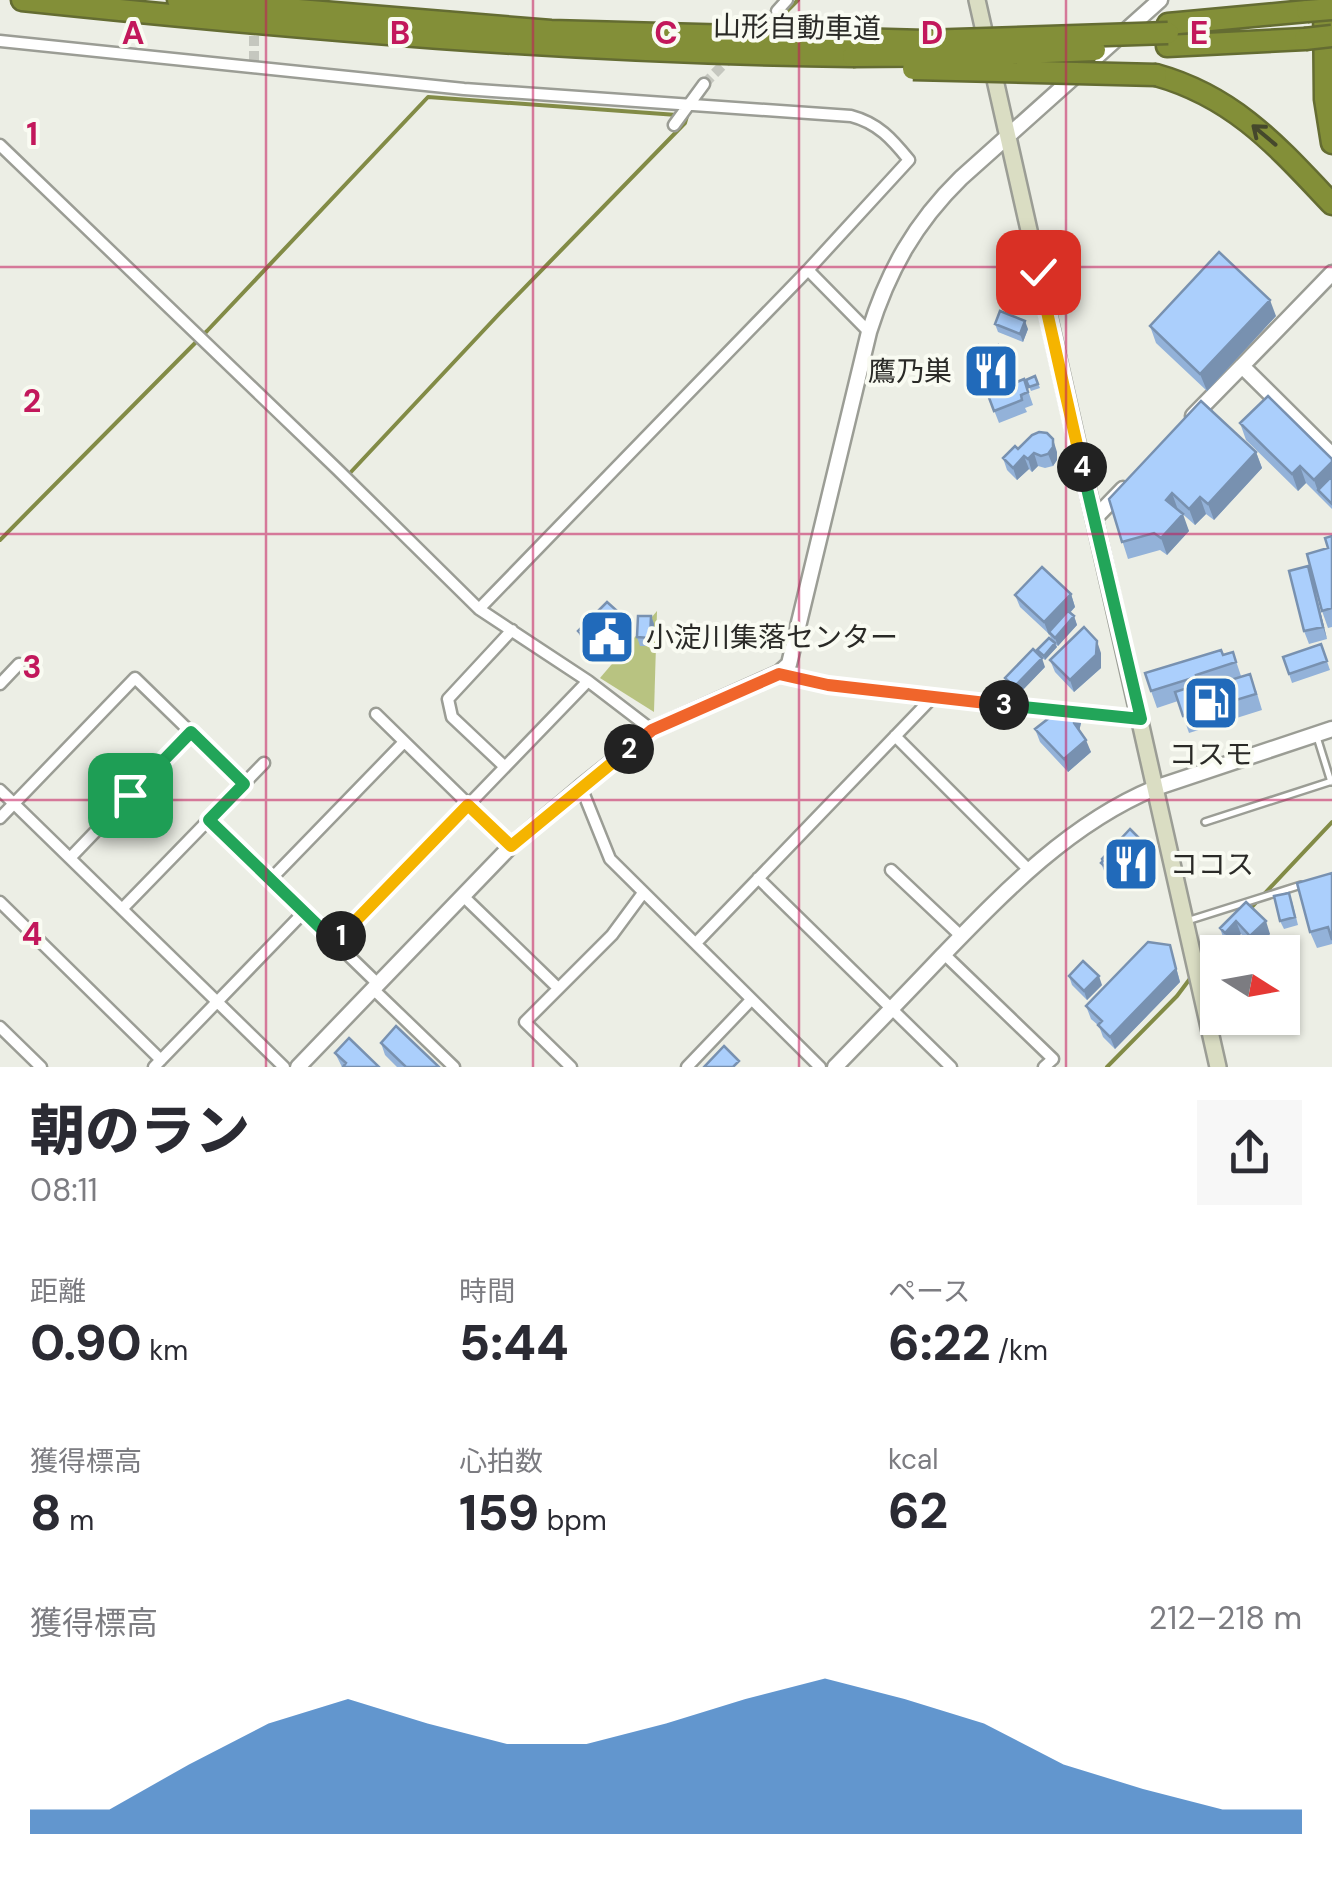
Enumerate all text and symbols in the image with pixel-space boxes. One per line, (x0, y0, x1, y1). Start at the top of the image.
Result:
street label: 山形自動車道 (713, 8, 881, 47)
text: A (122, 12, 144, 54)
text: B (390, 12, 410, 54)
text: C (654, 12, 678, 54)
text: D (921, 12, 943, 54)
text: E (1190, 12, 1208, 54)
text: 1 (26, 113, 38, 155)
one-way arrow (1251, 124, 1277, 146)
pin (996, 230, 1081, 315)
icon: check (1011, 245, 1066, 300)
restaurant icon: 鷹乃巣 (961, 341, 1021, 401)
place label: 鷹乃巣 (868, 353, 952, 390)
text: 2 (23, 380, 41, 422)
pin: 4 (1057, 442, 1107, 492)
text: 4 (1073, 448, 1091, 485)
public building icon: 小淀川集落センター (577, 607, 637, 667)
place label: 小淀川集落センター (646, 619, 898, 656)
text: 3 (22, 646, 42, 688)
fuel station icon: コスモ (1181, 673, 1241, 733)
pin: 3 (979, 680, 1029, 730)
text: 3 (996, 686, 1012, 723)
pin: 2 (604, 724, 654, 774)
text: 2 (621, 730, 637, 767)
place label: コスモ (1169, 736, 1253, 773)
pin (88, 753, 173, 838)
icon: arrive (103, 768, 158, 823)
restaurant icon: ココス (1101, 834, 1161, 894)
place label: ココス (1170, 846, 1254, 883)
pin: 1 (316, 911, 366, 961)
text: 4 (22, 913, 42, 955)
text: 1 (336, 917, 346, 954)
north arrow (1200, 935, 1300, 1035)
map controls (1200, 935, 1300, 1035)
text: 朝のラン (30, 1095, 250, 1167)
button: share (1197, 1100, 1302, 1205)
text: 08:11 (30, 1169, 98, 1211)
text: 距離 (30, 1273, 86, 1310)
text: 時間 (459, 1273, 515, 1310)
text: ペース (888, 1273, 971, 1310)
text: 0.90 (30, 1310, 142, 1376)
text: 5:44 (459, 1310, 569, 1376)
text: 6:22 (888, 1310, 991, 1376)
text: km (142, 1332, 188, 1369)
text: /km (991, 1332, 1048, 1369)
text: kcal (888, 1441, 939, 1478)
text: 獲得標高 (30, 1443, 142, 1480)
text: 心拍数 (459, 1443, 543, 1480)
text: 62 (888, 1478, 948, 1544)
text: 8 (30, 1480, 62, 1546)
text: 159 (459, 1480, 539, 1546)
text: m (62, 1502, 94, 1539)
text: bpm (539, 1502, 607, 1539)
text: 212–218 m (1149, 1597, 1302, 1639)
text: 獲得標高 (30, 1602, 158, 1644)

